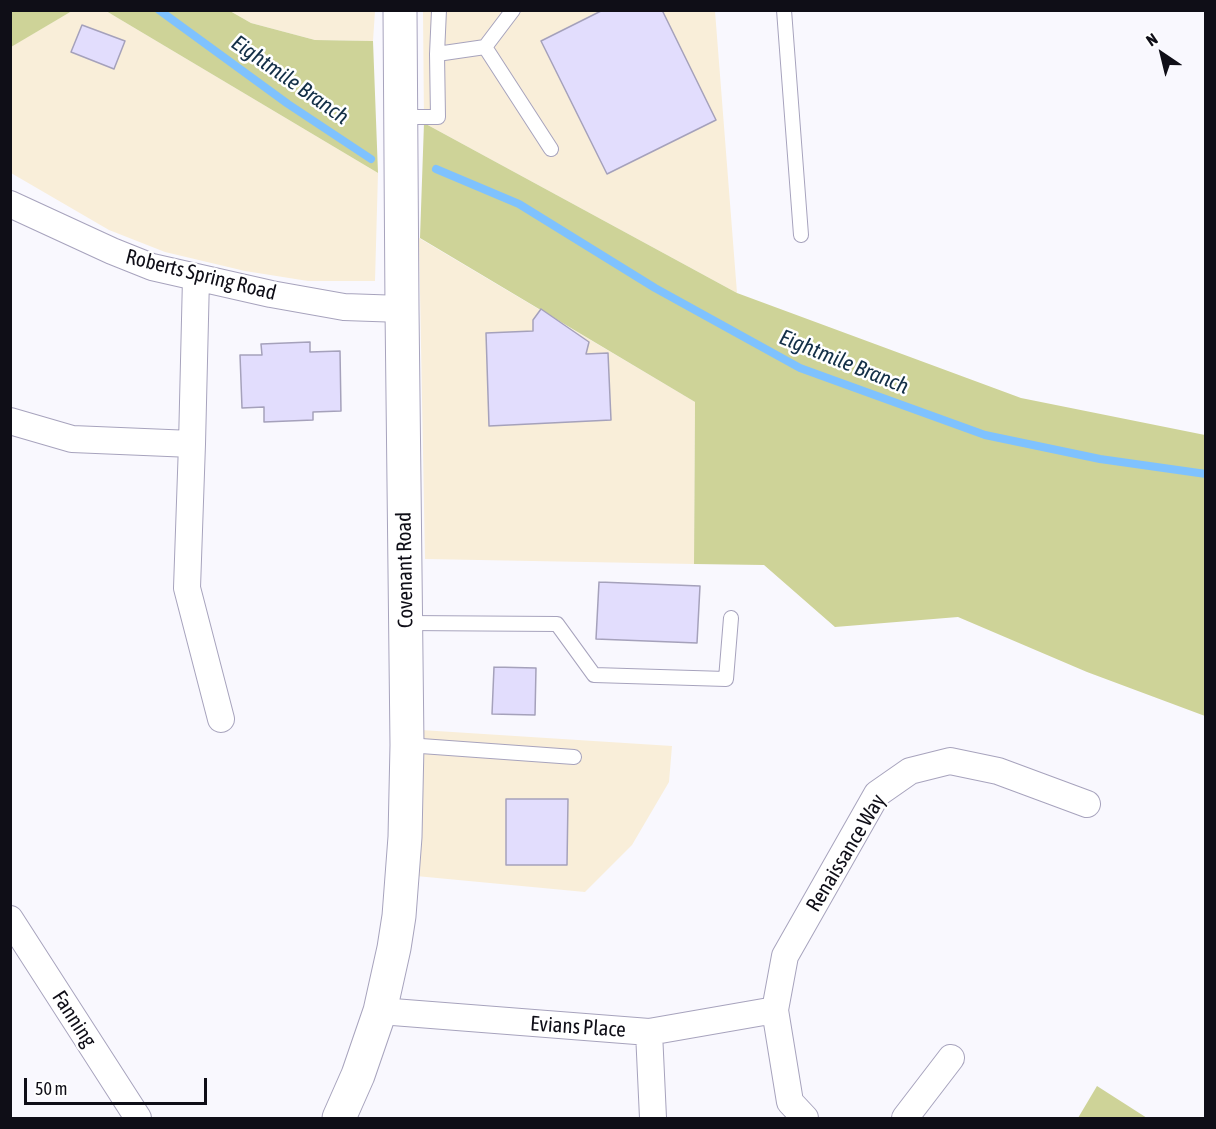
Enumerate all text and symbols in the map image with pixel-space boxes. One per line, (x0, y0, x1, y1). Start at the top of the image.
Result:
north arrow (1132, 24, 1192, 84)
text: N (1143, 29, 1161, 49)
water label: Eightmile Branch (226, 30, 354, 130)
street label: Roberts Spring Road (123, 244, 279, 306)
water label: Eightmile Branch (775, 324, 913, 400)
street label: Covenant Road (391, 512, 419, 628)
street label: Renaissance Way (801, 790, 891, 916)
street label: Fanning (46, 986, 102, 1052)
street label: Evians Place (529, 1011, 627, 1043)
scale bar (27, 1066, 210, 1104)
text: 50 m (35, 1078, 67, 1099)

